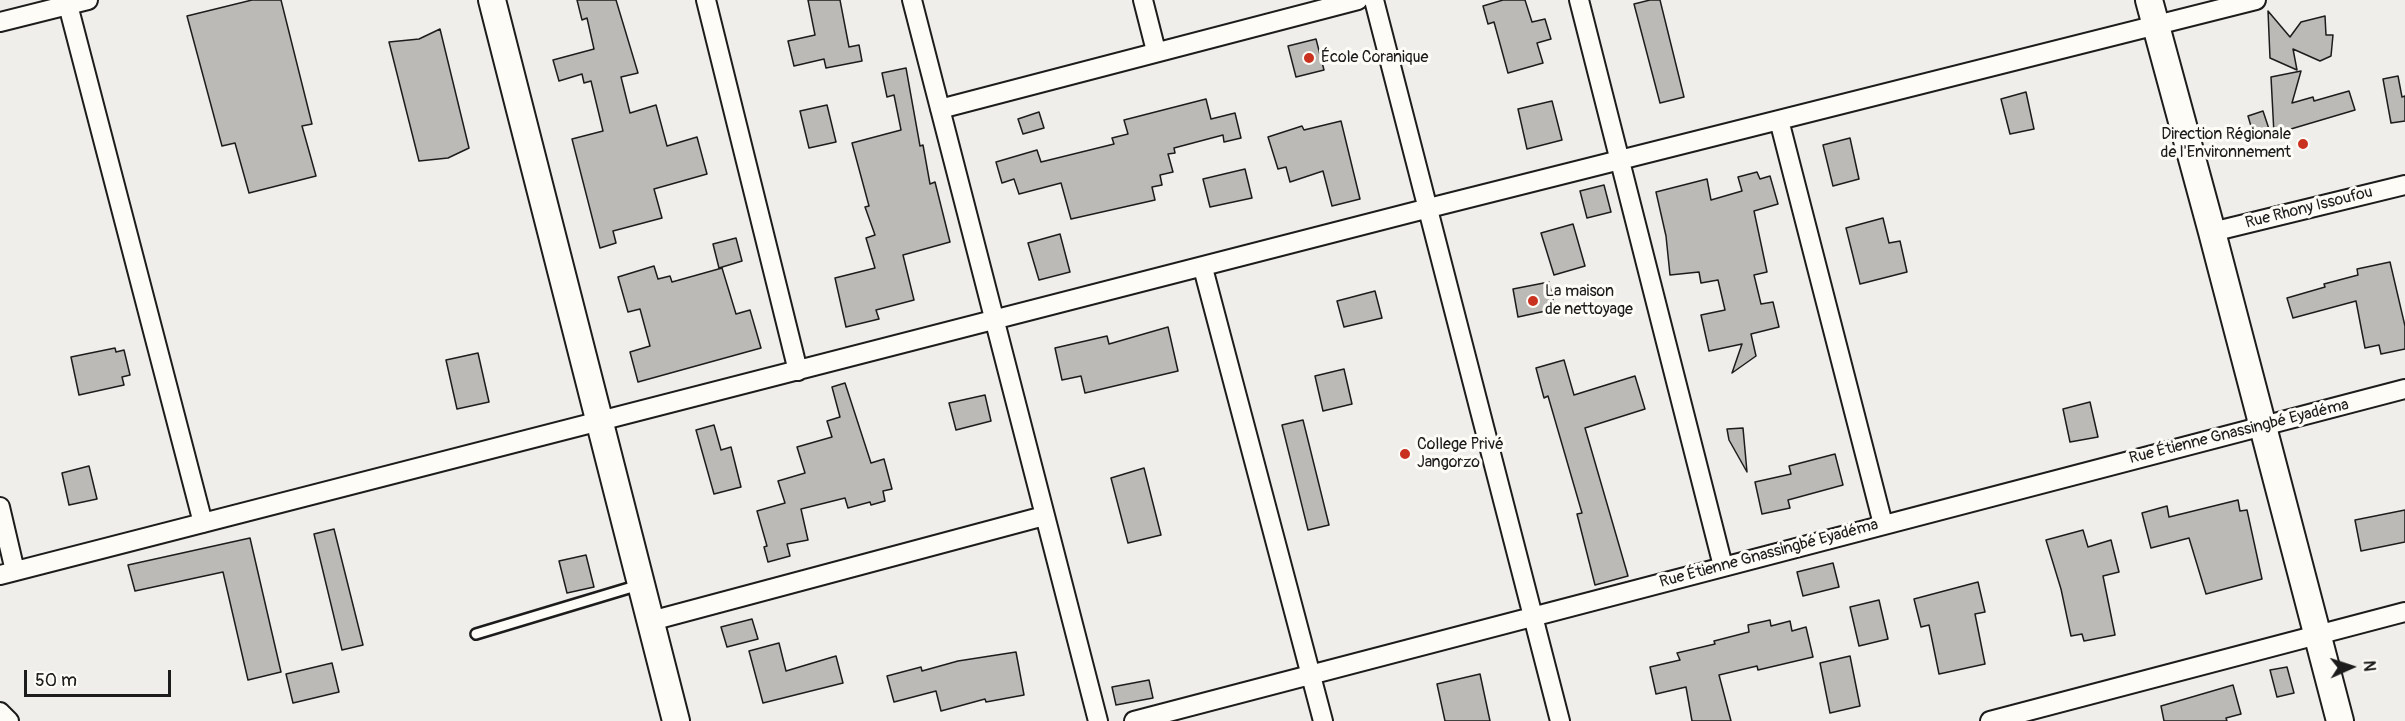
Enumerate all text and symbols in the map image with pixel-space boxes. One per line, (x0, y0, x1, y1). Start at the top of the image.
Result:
place label: École Coranique (1321, 48, 1428, 68)
marker: École Coranique (1302, 51, 1316, 65)
place label: Direction Régionale de l'Environnement (2160, 125, 2291, 163)
marker: Direction Régionale de l'Environnement (2296, 137, 2310, 151)
street label: Rue Rhony Issoufou (2243, 183, 2375, 233)
place label: La maison de nettoyage (1545, 282, 1633, 320)
marker: La maison de nettoyage (1526, 294, 1540, 308)
street label: Rue Étienne Gnassingbé Eyadéma (2127, 395, 2351, 469)
place label: College Privé Jangorzo (1417, 435, 1504, 473)
marker: College Privé Jangorzo (1398, 447, 1412, 461)
street label: Rue Étienne Gnassingbé Eyadéma (1658, 516, 1880, 592)
north arrow (2321, 637, 2381, 697)
scale bar (27, 658, 174, 696)
text: N (2359, 660, 2379, 672)
text: 50 m (35, 669, 77, 692)

